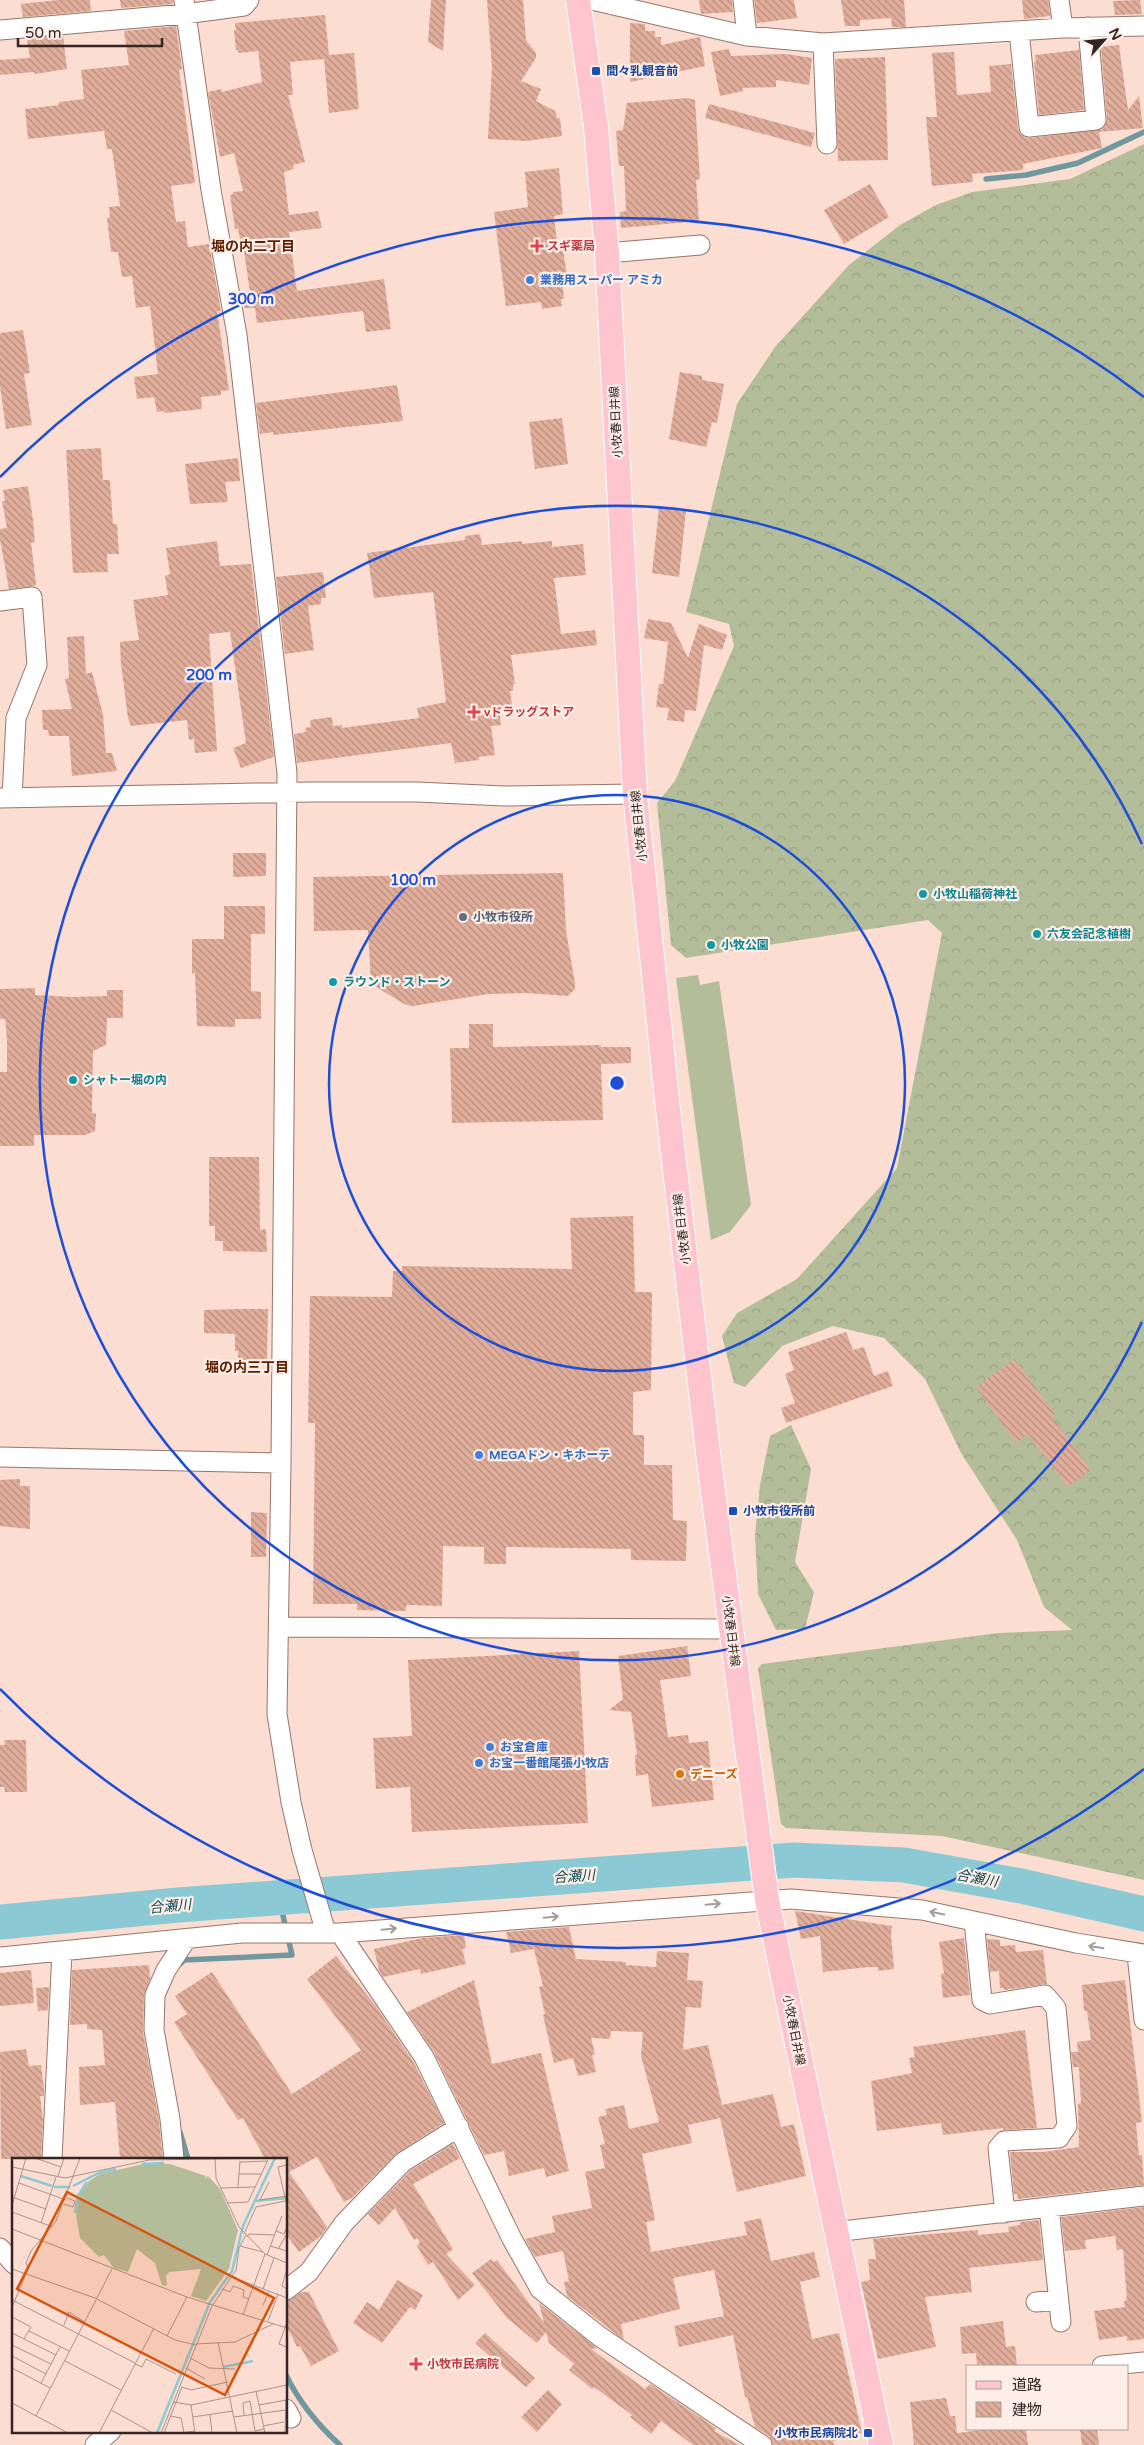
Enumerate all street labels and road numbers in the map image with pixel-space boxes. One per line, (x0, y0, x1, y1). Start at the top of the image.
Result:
street label: 小牧春日井線 (607, 386, 625, 458)
street label: 小牧春日井線 (628, 789, 650, 863)
street label: 小牧春日井線 (671, 1192, 693, 1266)
street label: 小牧春日井線 (720, 1594, 742, 1668)
street label: 小牧春日井線 (780, 1993, 808, 2067)

